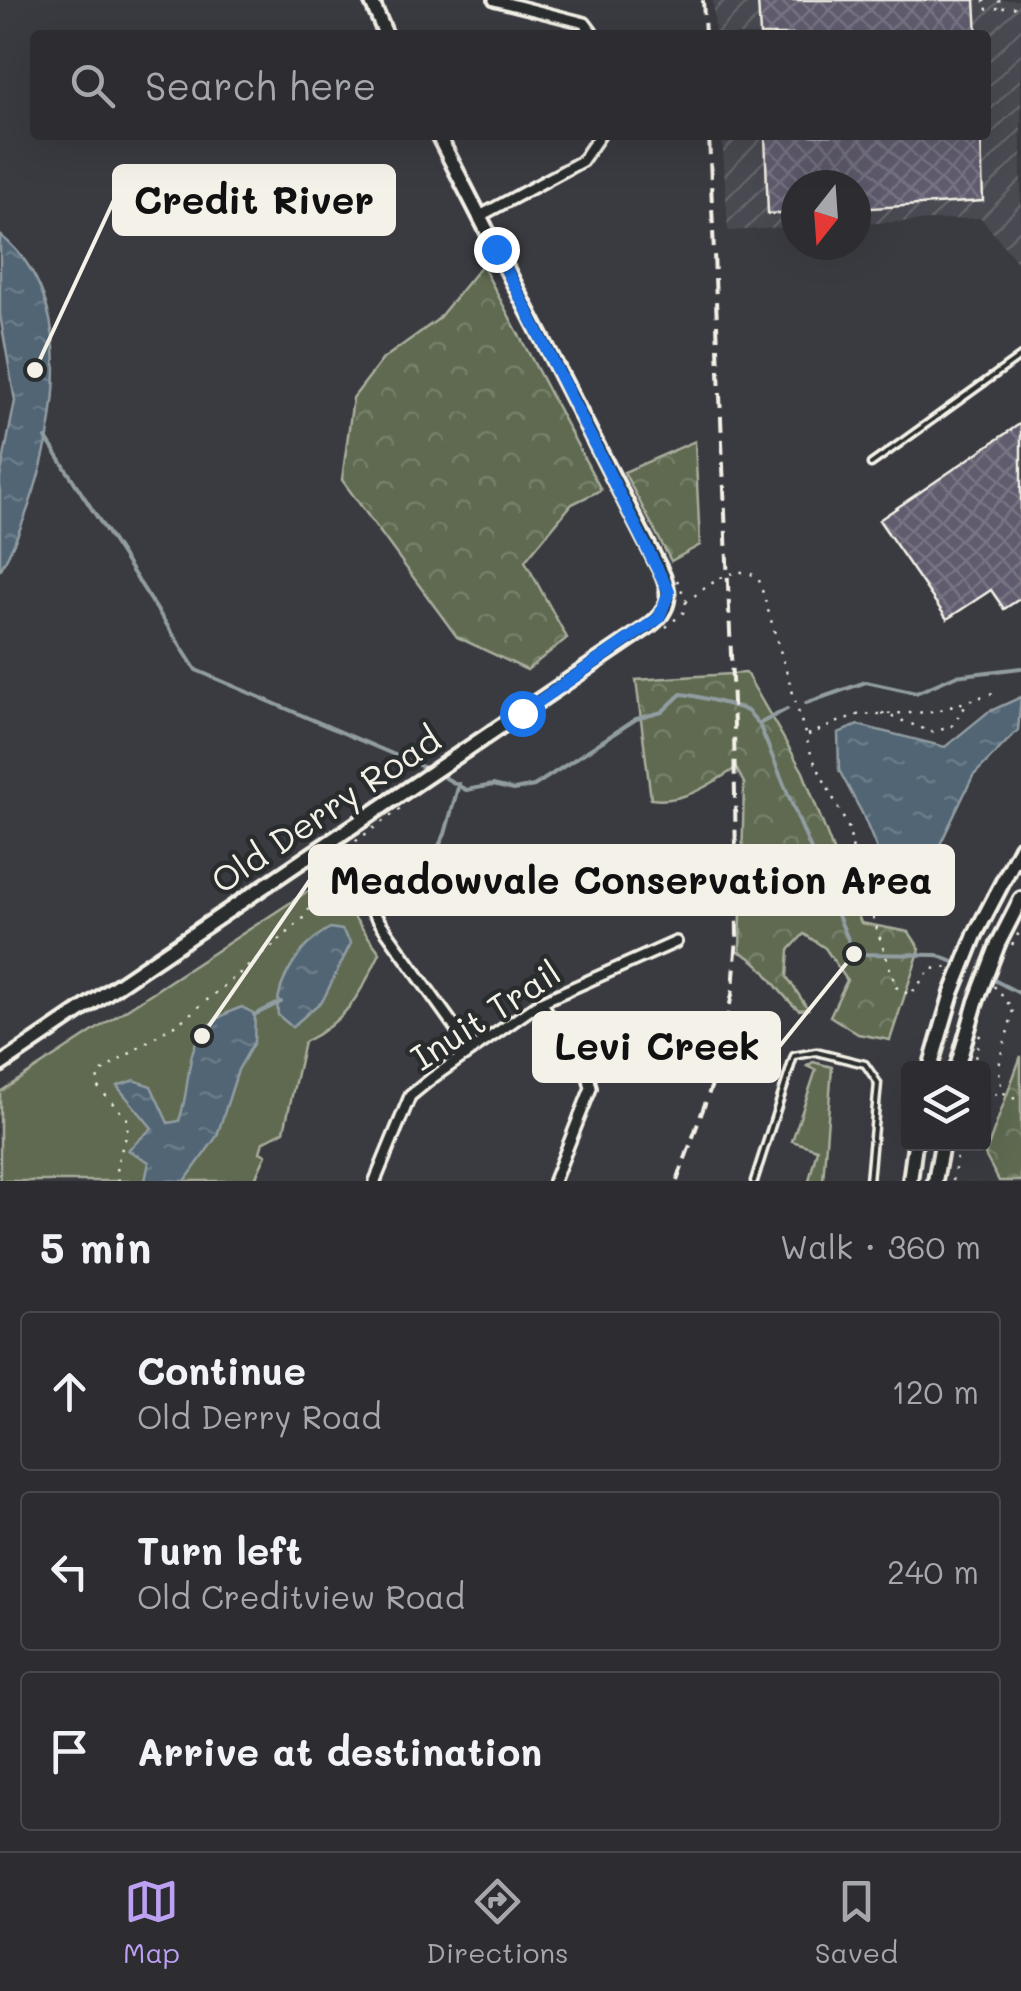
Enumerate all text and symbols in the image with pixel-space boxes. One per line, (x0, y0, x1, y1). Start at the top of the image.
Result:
search box (30, 30, 991, 140)
icon: search (65, 58, 120, 113)
text: Search here (145, 60, 376, 110)
callout: Credit River (114, 166, 394, 234)
north arrow (781, 170, 871, 260)
text: Credit River (134, 174, 374, 224)
route end (474, 227, 520, 273)
route start (500, 691, 546, 737)
street label: Old Derry Road (201, 715, 449, 903)
callout: Meadowvale Conservation Area (310, 846, 953, 914)
text: Meadowvale Conservation Area (330, 854, 932, 904)
street label: Inuit Trail (401, 949, 569, 1079)
callout: Levi Creek (534, 1013, 779, 1081)
text: Levi Creek (554, 1020, 760, 1070)
map controls (901, 1061, 991, 1151)
button: layers (901, 1061, 991, 1151)
text: 5 min (40, 1219, 151, 1274)
text: Walk · 360 m (780, 1225, 981, 1267)
text: Continue (137, 1345, 306, 1395)
icon: ahead (42, 1364, 97, 1419)
text: 120 m (891, 1370, 979, 1412)
text: Old Derry Road (137, 1395, 381, 1437)
text: Turn left (137, 1525, 303, 1575)
icon: left (42, 1544, 97, 1599)
text: 240 m (887, 1550, 979, 1592)
text: Old Creditview Road (137, 1575, 465, 1617)
icon: arrive (42, 1724, 97, 1779)
text: Arrive at destination (137, 1726, 542, 1776)
tab: Map (123, 1874, 180, 1970)
tab: Directions (426, 1874, 569, 1970)
tab: Saved (815, 1874, 898, 1970)

